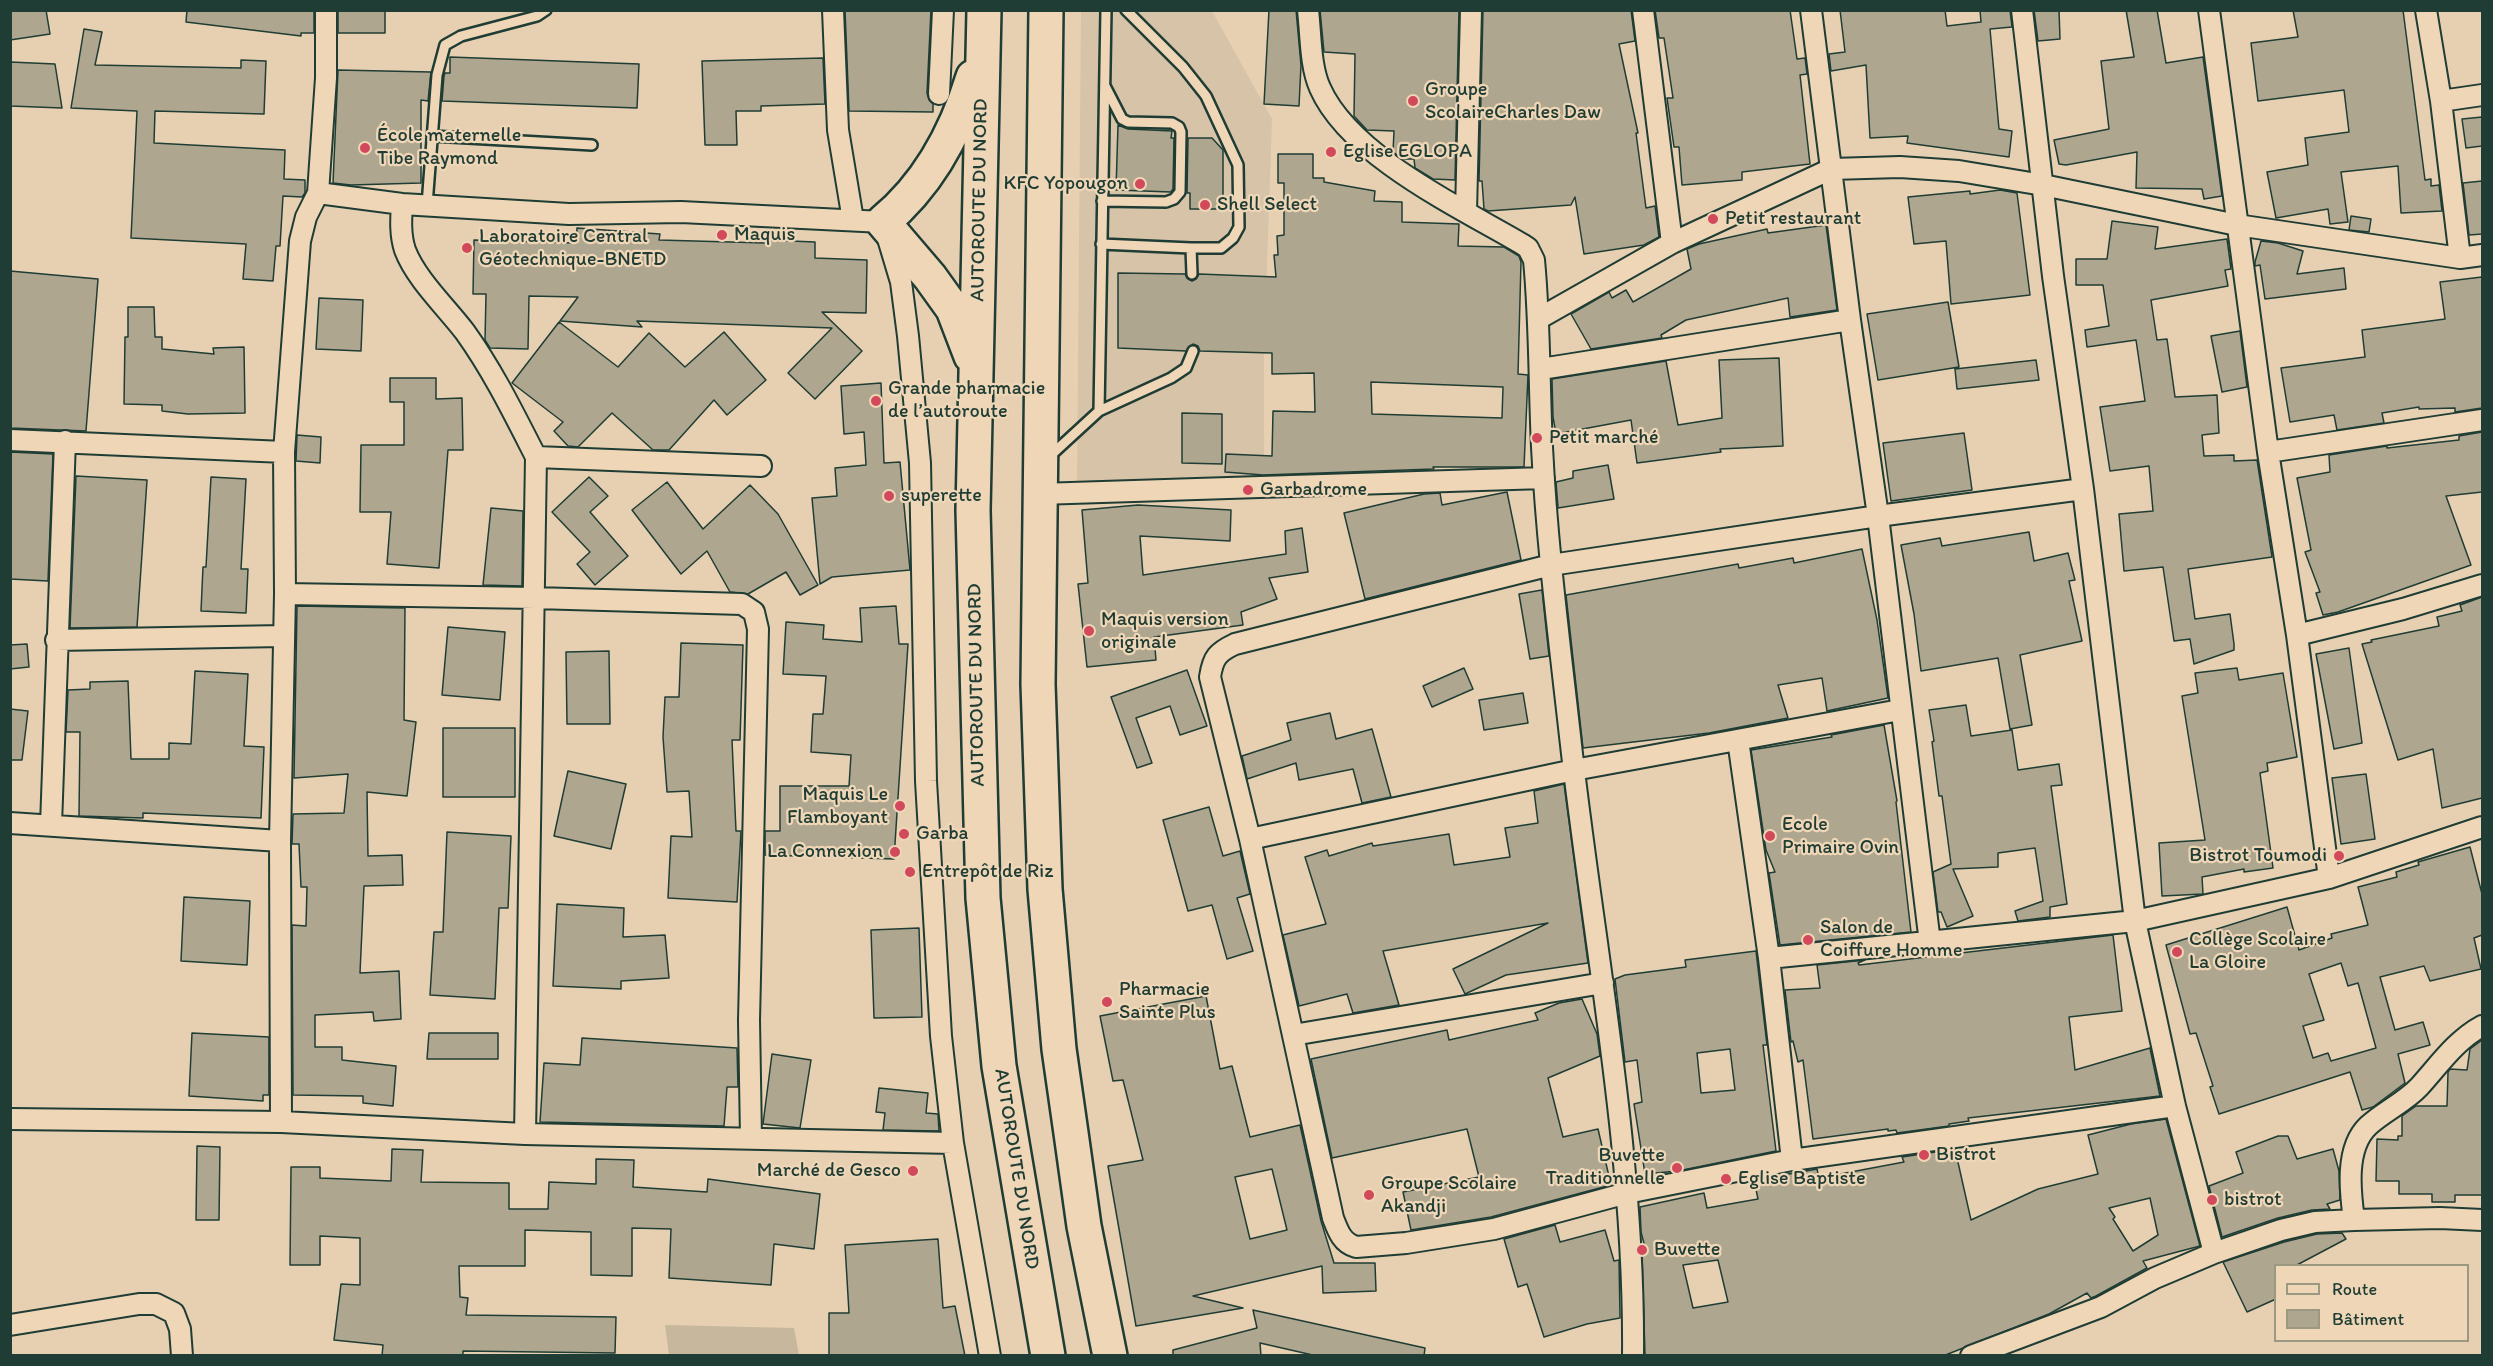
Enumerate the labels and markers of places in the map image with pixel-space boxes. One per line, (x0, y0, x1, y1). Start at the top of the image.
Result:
place label: Groupe ScolaireCharles Daw (1425, 78, 1601, 125)
marker: Groupe ScolaireCharles Daw (1406, 94, 1420, 108)
place label: École maternelle Tibe Raymond (377, 124, 521, 171)
place label: Eglise EGLOPA (1343, 140, 1472, 164)
marker: École maternelle Tibe Raymond (358, 141, 372, 155)
marker: Eglise EGLOPA (1324, 145, 1338, 159)
place label: KFC Yopougon (1004, 172, 1128, 196)
marker: KFC Yopougon (1133, 177, 1147, 191)
place label: Shell Select (1217, 193, 1317, 217)
marker: Shell Select (1198, 198, 1212, 212)
place label: Petit restaurant (1725, 207, 1861, 231)
marker: Petit restaurant (1706, 212, 1720, 226)
place label: Maquis (734, 223, 795, 247)
place label: Laboratoire Central Géotechnique-BNETD (479, 225, 666, 272)
marker: Maquis (715, 228, 729, 242)
marker: Laboratoire Central Géotechnique-BNETD (460, 241, 474, 255)
place label: Grande pharmacie de l’autoroute (888, 377, 1045, 424)
marker: Grande pharmacie de l’autoroute (869, 394, 883, 408)
place label: Petit marché (1549, 426, 1658, 450)
marker: Petit marché (1530, 431, 1544, 445)
place label: Garbadrome (1260, 478, 1367, 502)
marker: Garbadrome (1241, 483, 1255, 497)
place label: superette (901, 484, 982, 508)
marker: superette (882, 489, 896, 503)
place label: Maquis version originale (1101, 608, 1229, 655)
marker: Maquis version originale (1082, 624, 1096, 638)
place label: Maquis Le Flamboyant (787, 783, 888, 830)
marker: Maquis Le Flamboyant (893, 799, 907, 813)
place label: Ecole Primaire Ovin (1782, 813, 1899, 860)
place label: Garba (916, 822, 968, 846)
marker: Garba (897, 827, 911, 841)
marker: Ecole Primaire Ovin (1763, 829, 1777, 843)
place label: La Connexion (767, 840, 883, 864)
place label: Bistrot Toumodi (2189, 844, 2327, 868)
marker: La Connexion (888, 845, 902, 859)
marker: Bistrot Toumodi (2332, 849, 2346, 863)
place label: Entrepôt de Riz (922, 860, 1053, 884)
marker: Entrepôt de Riz (903, 865, 917, 879)
place label: Salon de Coiffure Homme (1820, 916, 1962, 963)
place label: Collège Scolaire La Gloire (2189, 928, 2326, 975)
marker: Salon de Coiffure Homme (1801, 933, 1815, 947)
marker: Collège Scolaire La Gloire (2170, 945, 2184, 959)
place label: Pharmacie Sainte Plus (1119, 978, 1216, 1025)
marker: Pharmacie Sainte Plus (1100, 995, 1114, 1009)
place label: Bistrot (1936, 1143, 1996, 1167)
place label: Buvette Traditionnelle (1546, 1144, 1665, 1191)
marker: Bistrot (1917, 1148, 1931, 1162)
place label: Marché de Gesco (757, 1159, 901, 1183)
marker: Buvette Traditionnelle (1670, 1161, 1684, 1175)
marker: Marché de Gesco (906, 1164, 920, 1178)
place label: Eglise Baptiste (1738, 1167, 1866, 1191)
place label: Groupe Scolaire Akandji (1381, 1172, 1517, 1219)
marker: Eglise Baptiste (1719, 1172, 1733, 1186)
marker: Groupe Scolaire Akandji (1362, 1188, 1376, 1202)
place label: bistrot (2224, 1188, 2282, 1212)
marker: bistrot (2205, 1193, 2219, 1207)
place label: Buvette (1654, 1238, 1720, 1262)
marker: Buvette (1635, 1243, 1649, 1257)

